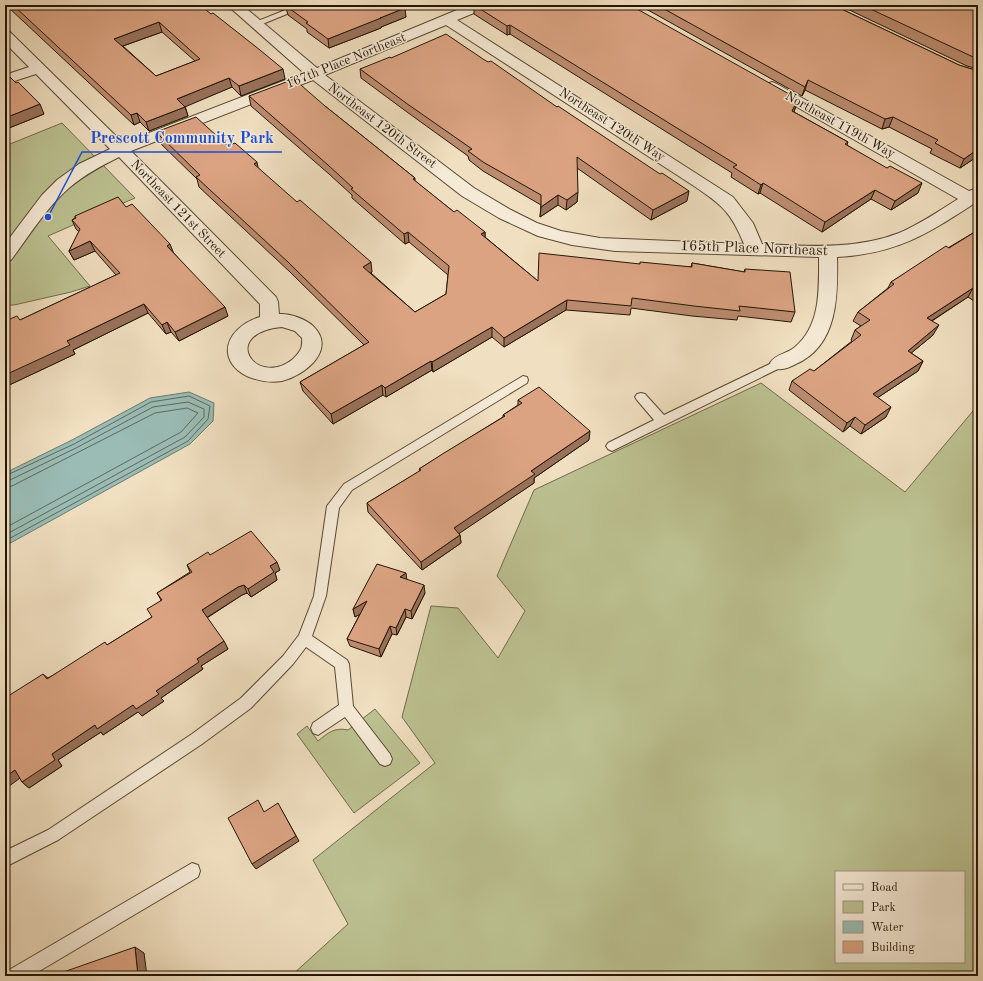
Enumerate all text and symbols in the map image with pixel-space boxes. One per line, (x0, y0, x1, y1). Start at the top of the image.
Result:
street label: 167th Place Northeast (284, 31, 408, 91)
street label: Northeast 120th Street (325, 81, 439, 171)
street label: Northeast 120th Way (557, 86, 667, 164)
street label: Northeast 119th Way (783, 89, 897, 161)
callout: Prescott Community Park (82, 124, 282, 152)
text: Prescott Community Park (90, 131, 274, 147)
street label: Northeast 121st Street (128, 158, 228, 261)
street label: 165th Place Northeast (680, 239, 828, 259)
legend (835, 871, 965, 963)
text: Road (871, 882, 898, 894)
text: Park (871, 902, 896, 914)
text: Water (871, 922, 904, 934)
text: Building (871, 942, 915, 954)

